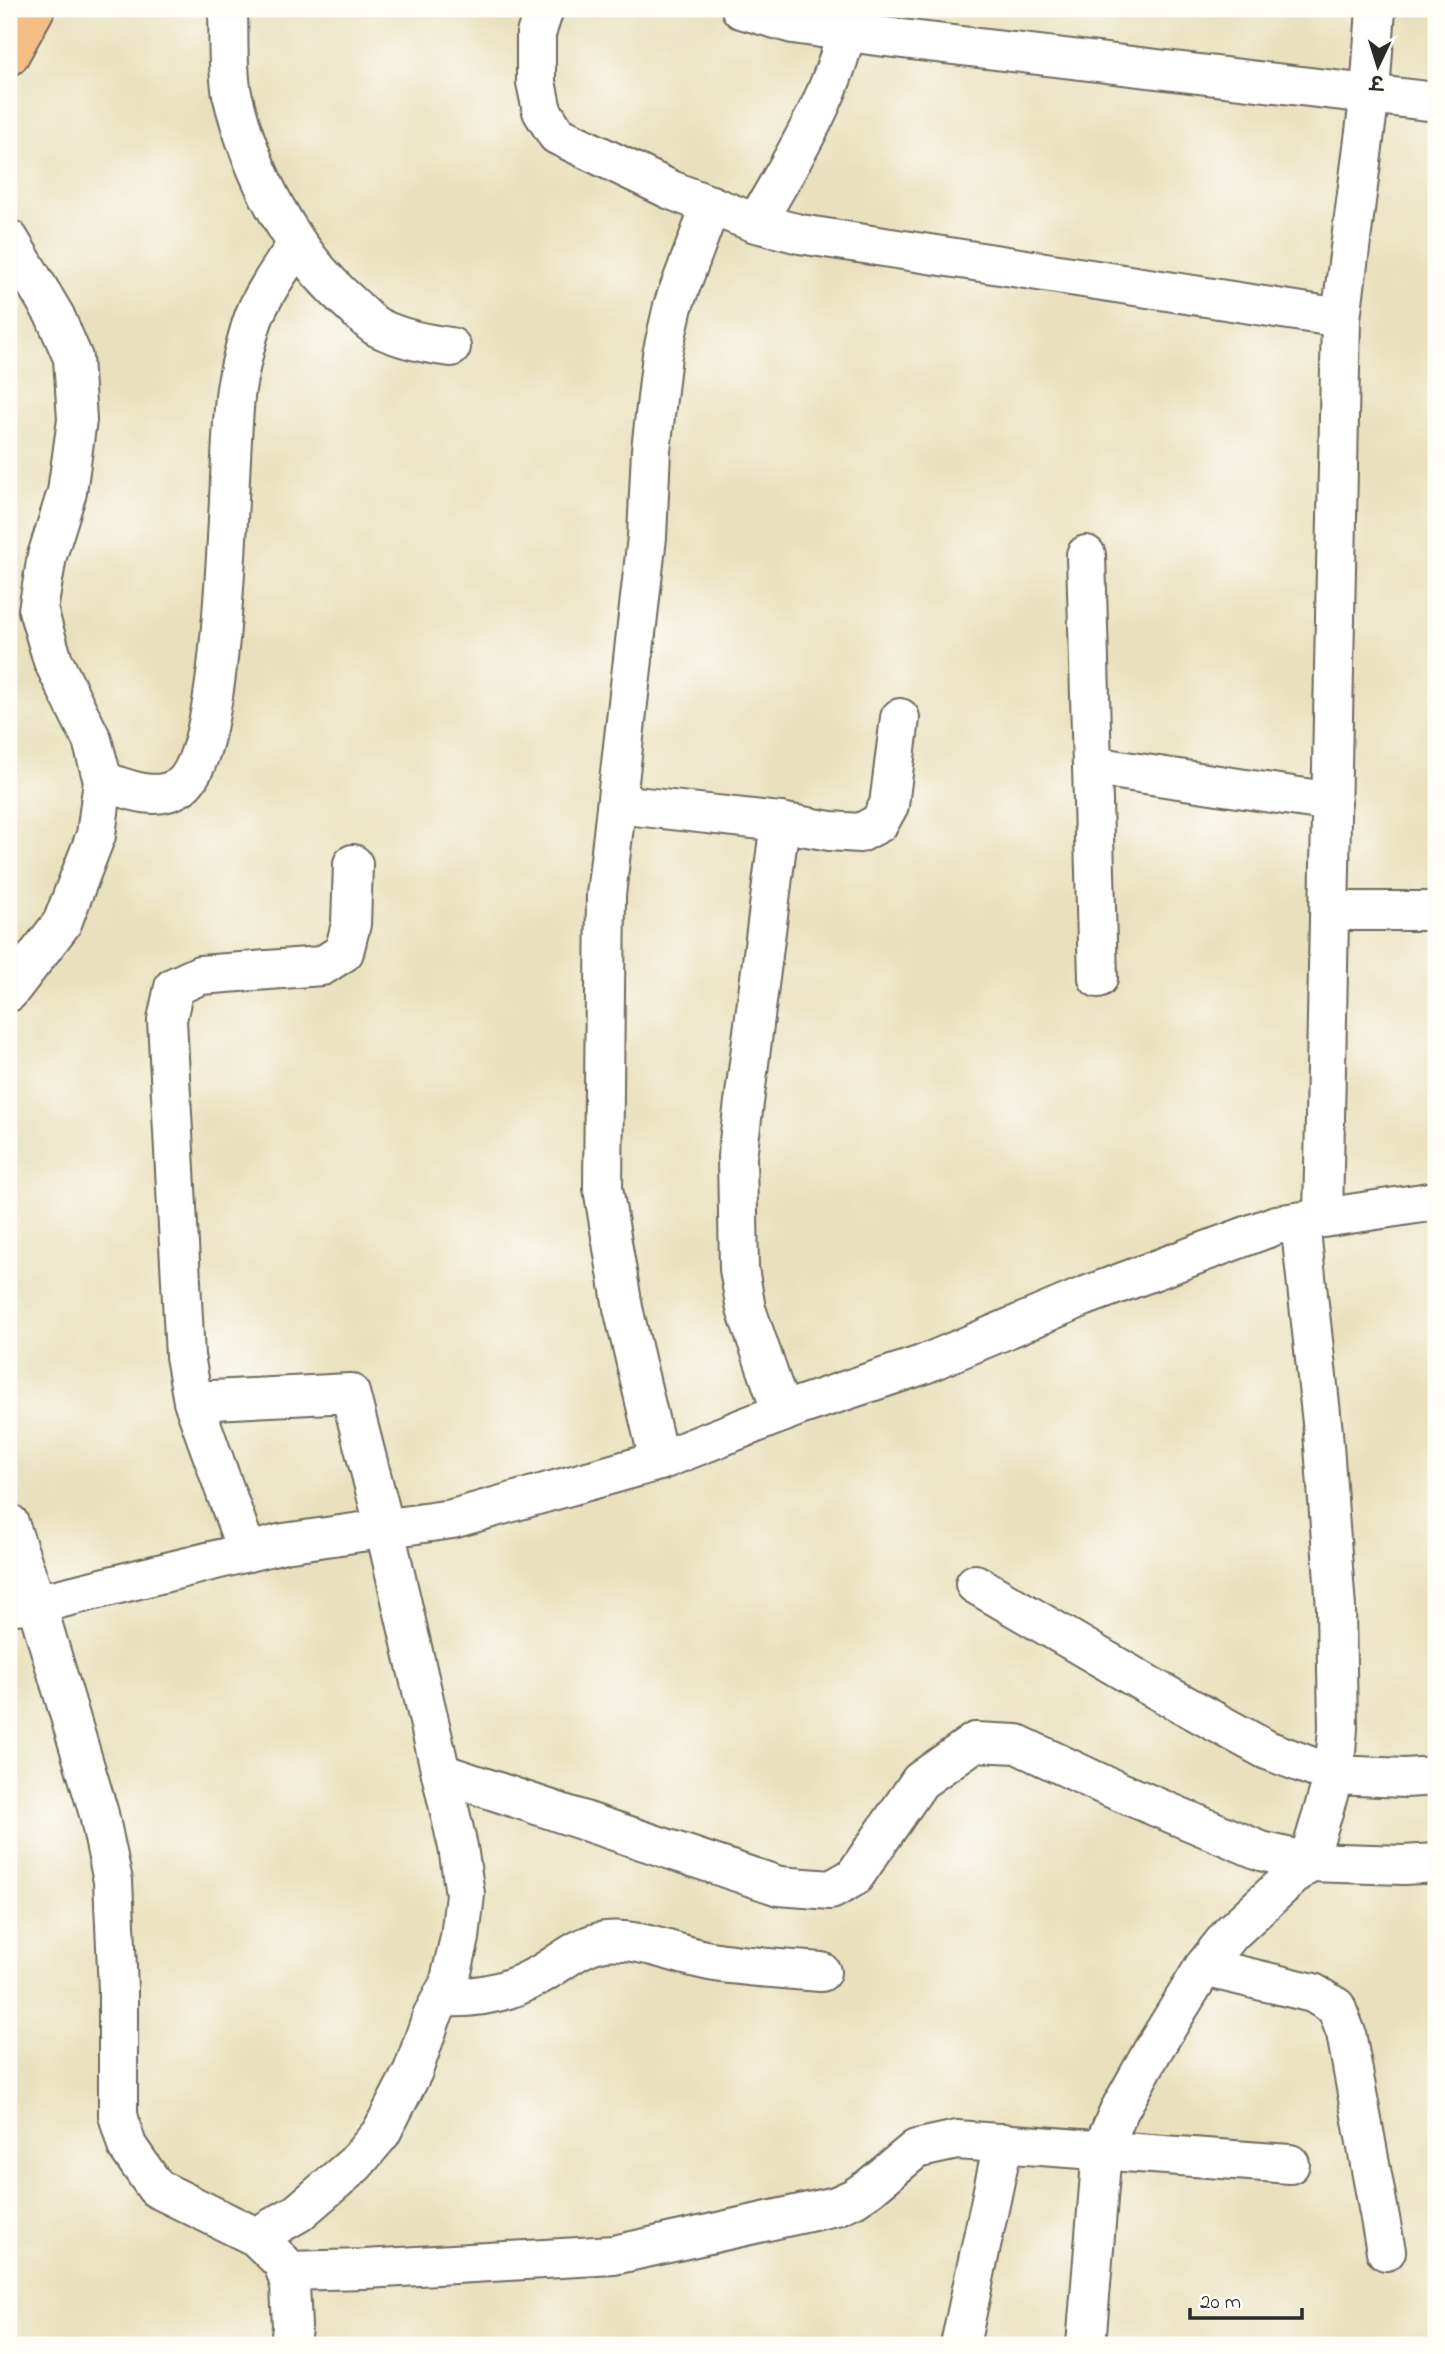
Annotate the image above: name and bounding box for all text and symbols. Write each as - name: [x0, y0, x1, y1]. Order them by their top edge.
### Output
- north arrow: [1344, 32, 1414, 102]
- text: उ: [1367, 66, 1386, 95]
- scale bar: [1190, 2277, 1302, 2321]
- text: 20 m: [1200, 2288, 1241, 2318]

